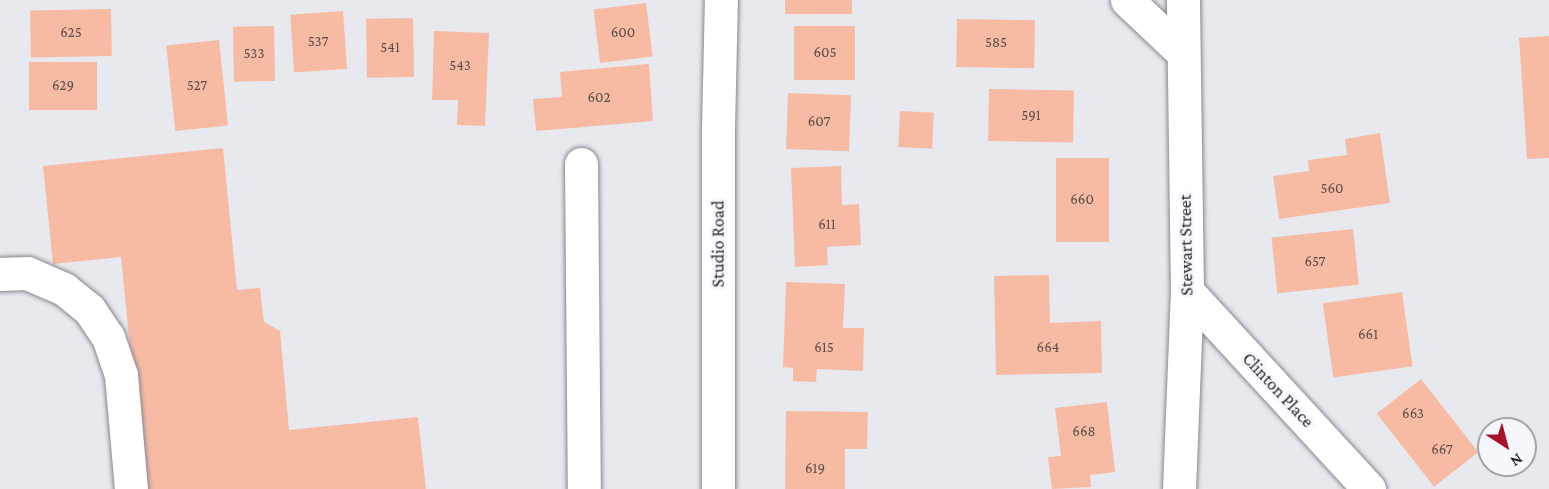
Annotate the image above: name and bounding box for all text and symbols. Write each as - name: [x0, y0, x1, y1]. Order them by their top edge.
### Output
- house number: 625: [60, 24, 82, 42]
- house number: 600: [611, 24, 635, 42]
- house number: 537: [308, 33, 328, 51]
- house number: 585: [985, 34, 1007, 52]
- house number: 541: [380, 39, 400, 57]
- house number: 605: [813, 44, 837, 62]
- house number: 533: [243, 45, 265, 63]
- house number: 543: [449, 57, 471, 75]
- house number: 629: [52, 77, 74, 95]
- house number: 527: [187, 77, 207, 95]
- house number: 602: [587, 89, 611, 107]
- house number: 591: [1021, 107, 1041, 125]
- house number: 607: [808, 113, 830, 131]
- house number: 560: [1320, 180, 1344, 198]
- house number: 660: [1070, 191, 1094, 209]
- street label: Stewart Street: [1174, 194, 1198, 296]
- street label: Studio Road: [707, 201, 729, 287]
- house number: 611: [818, 216, 836, 234]
- house number: 657: [1305, 253, 1325, 271]
- house number: 661: [1358, 326, 1378, 344]
- house number: 615: [814, 339, 834, 357]
- house number: 664: [1037, 339, 1059, 357]
- street label: Clinton Place: [1238, 348, 1318, 432]
- house number: 663: [1402, 405, 1424, 423]
- north arrow: [1477, 417, 1537, 477]
- house number: 668: [1072, 423, 1096, 441]
- house number: 667: [1431, 441, 1453, 459]
- text: N: [1507, 450, 1526, 470]
- house number: 619: [805, 460, 825, 478]

